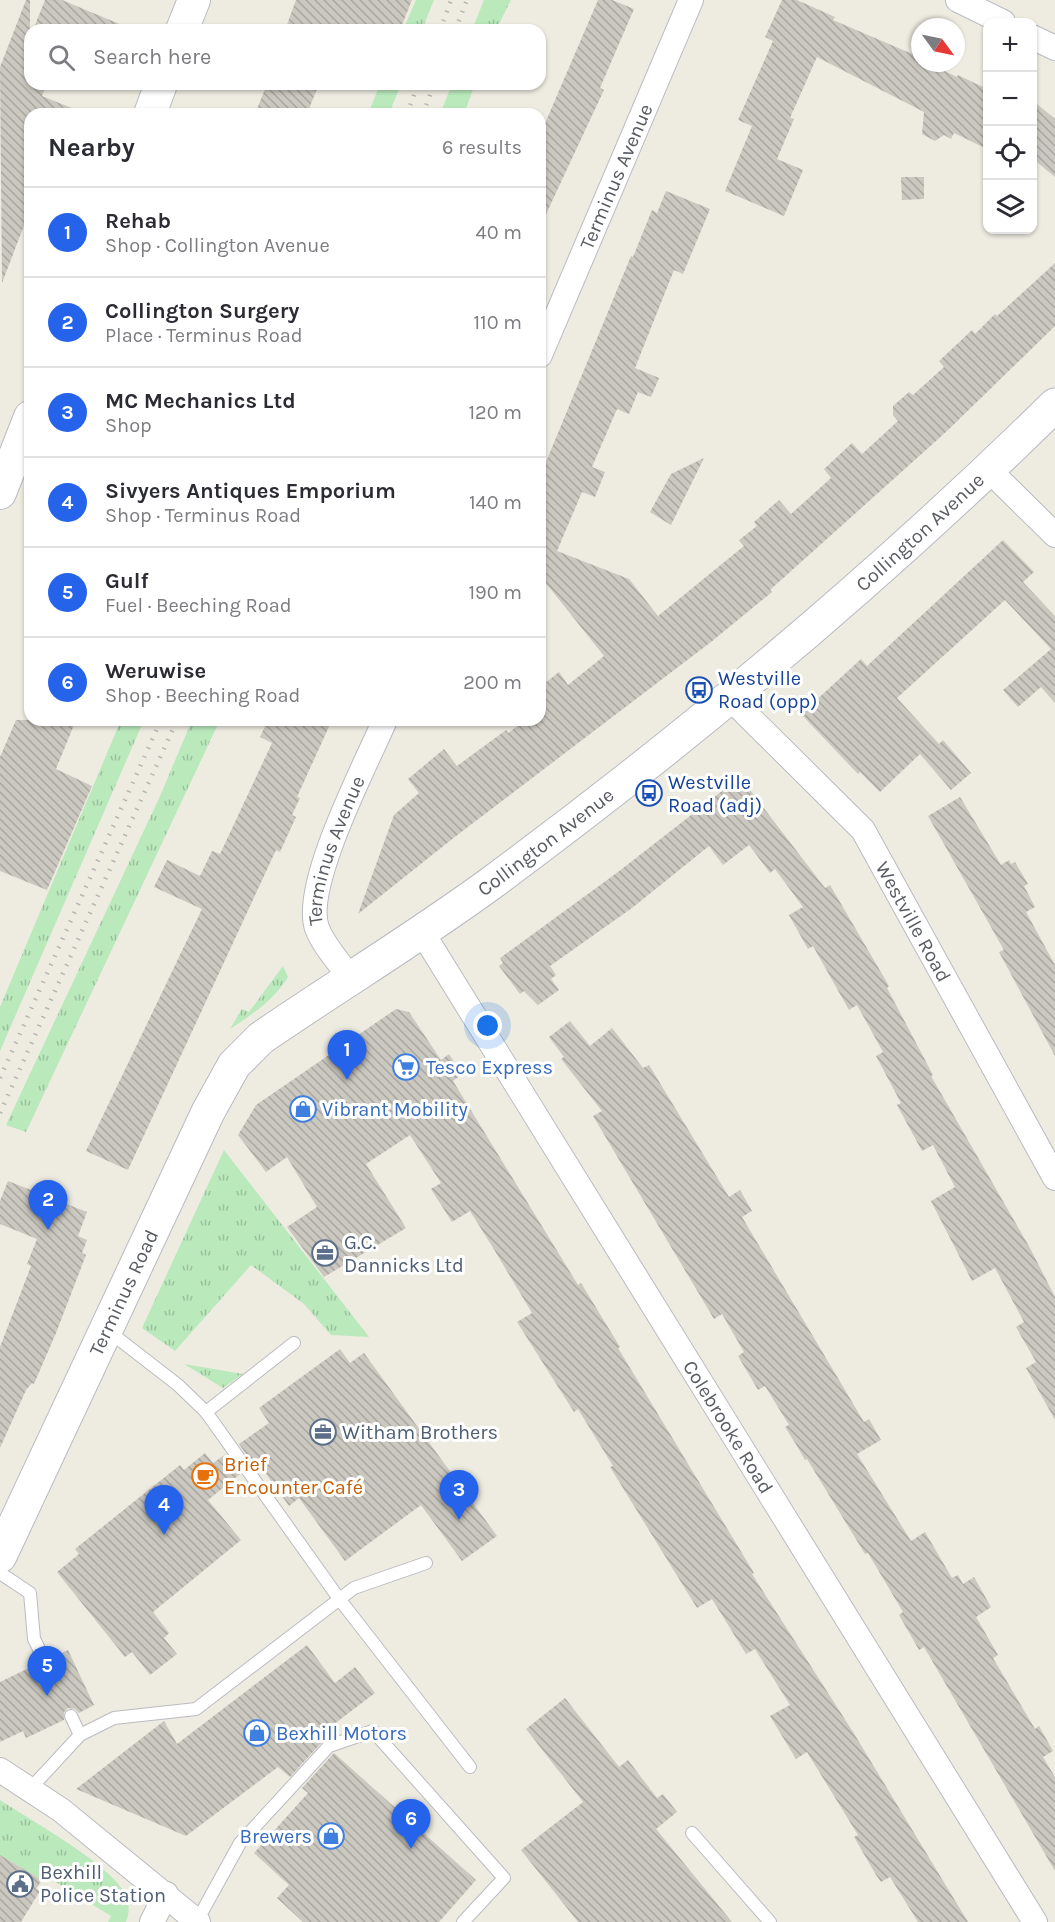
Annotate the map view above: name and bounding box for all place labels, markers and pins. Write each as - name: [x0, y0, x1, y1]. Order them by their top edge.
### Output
- place label: Westville Road (opp): [718, 667, 817, 713]
- bus stop icon: Westville Road (opp): [684, 675, 714, 705]
- place label: Westville Road (adj): [668, 771, 762, 817]
- bus stop icon: Westville Road (adj): [634, 778, 664, 808]
- pin: 1: [328, 1030, 366, 1080]
- supermarket icon: Tesco Express: [391, 1052, 421, 1082]
- place label: Tesco Express: [426, 1056, 553, 1079]
- shop icon: Vibrant Mobility: [288, 1094, 318, 1124]
- place label: Vibrant Mobility: [322, 1098, 468, 1121]
- pin: 2: [28, 1180, 68, 1230]
- place label: G.C. Dannicks Ltd: [344, 1231, 464, 1277]
- office icon: G.C. Dannicks Ltd: [310, 1238, 340, 1268]
- office icon: Witham Brothers: [308, 1417, 338, 1447]
- place label: Witham Brothers: [342, 1421, 498, 1444]
- place label: Brief Encounter Café: [224, 1453, 363, 1499]
- cafe icon: Brief Encounter Café: [190, 1461, 220, 1491]
- pin: 3: [440, 1470, 478, 1520]
- pin: 4: [144, 1486, 184, 1535]
- pin: 5: [28, 1646, 66, 1696]
- shop icon: Bexhill Motors: [242, 1718, 272, 1748]
- place label: Bexhill Motors: [276, 1722, 407, 1745]
- pin: 6: [392, 1800, 430, 1849]
- shop icon: Brewers: [316, 1821, 346, 1851]
- place label: Brewers: [240, 1825, 312, 1848]
- place label: Bexhill Police Station: [40, 1861, 166, 1907]
- public building icon: Bexhill Police Station: [5, 1869, 35, 1899]

